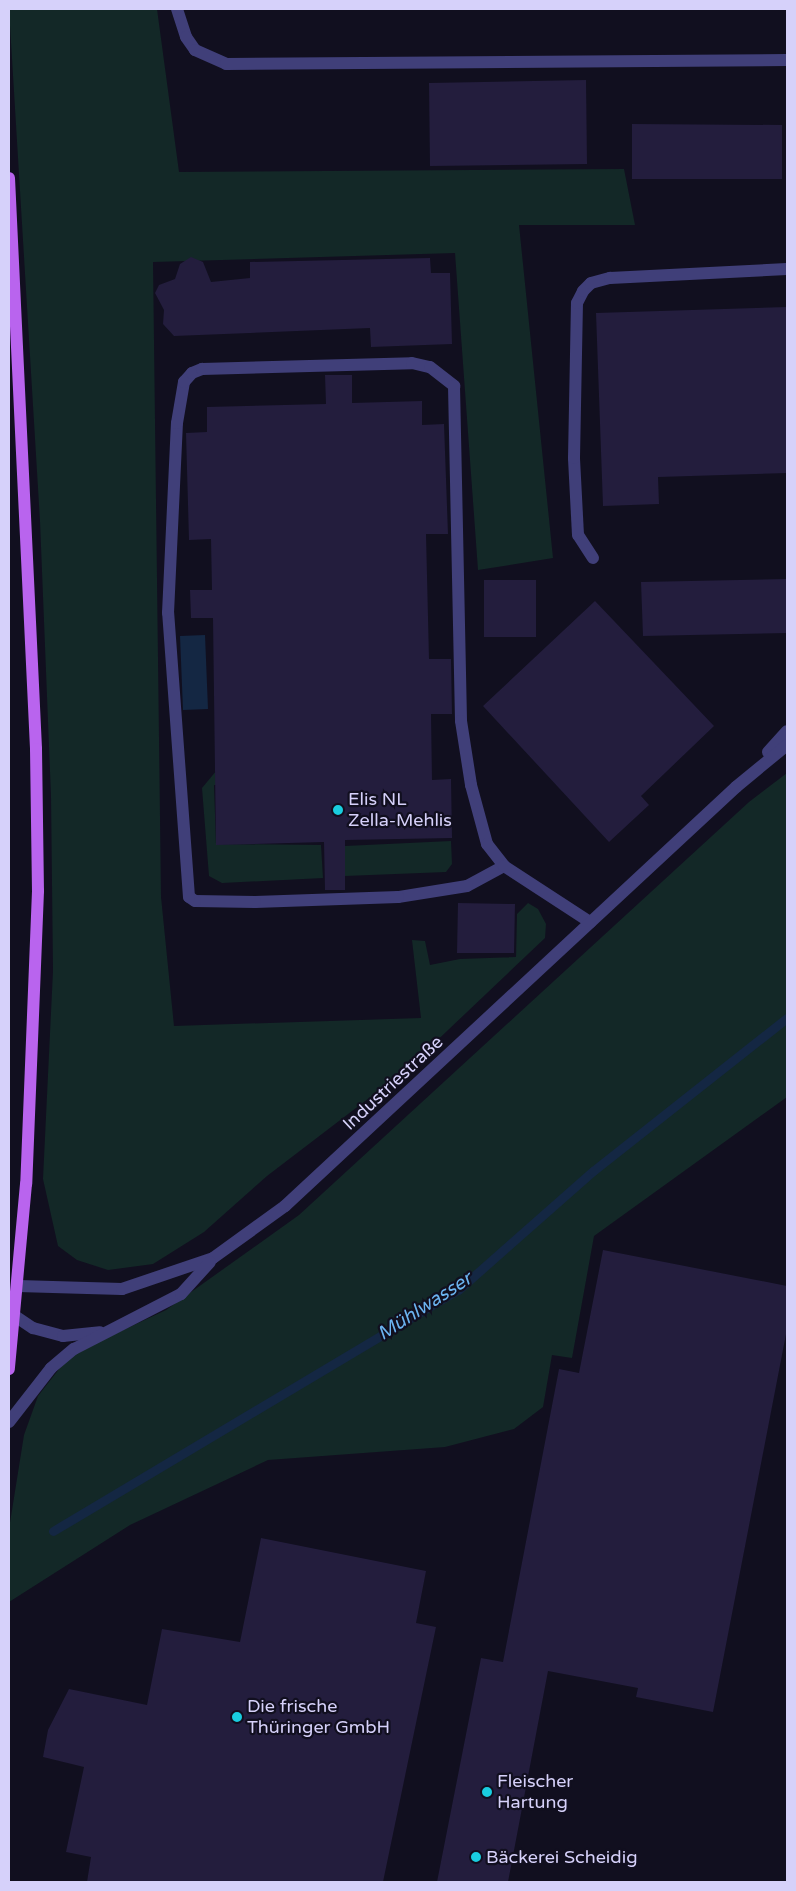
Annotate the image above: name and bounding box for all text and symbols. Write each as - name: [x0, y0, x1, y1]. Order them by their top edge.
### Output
- place label: Elis NL Zella-Mehlis: [348, 789, 452, 832]
- marker: Elis NL Zella-Mehlis: [332, 804, 344, 816]
- street label: Industriestraße: [339, 1031, 447, 1135]
- water label: Mühlwasser: [374, 1268, 476, 1346]
- place label: Die frische Thüringer GmbH: [247, 1696, 390, 1738]
- marker: Die frische Thüringer GmbH: [231, 1711, 243, 1723]
- place label: Fleischer Hartung: [497, 1771, 573, 1814]
- marker: Fleischer Hartung: [481, 1786, 493, 1798]
- place label: Bäckerei Scheidig: [486, 1846, 638, 1868]
- marker: Bäckerei Scheidig: [470, 1851, 482, 1863]

